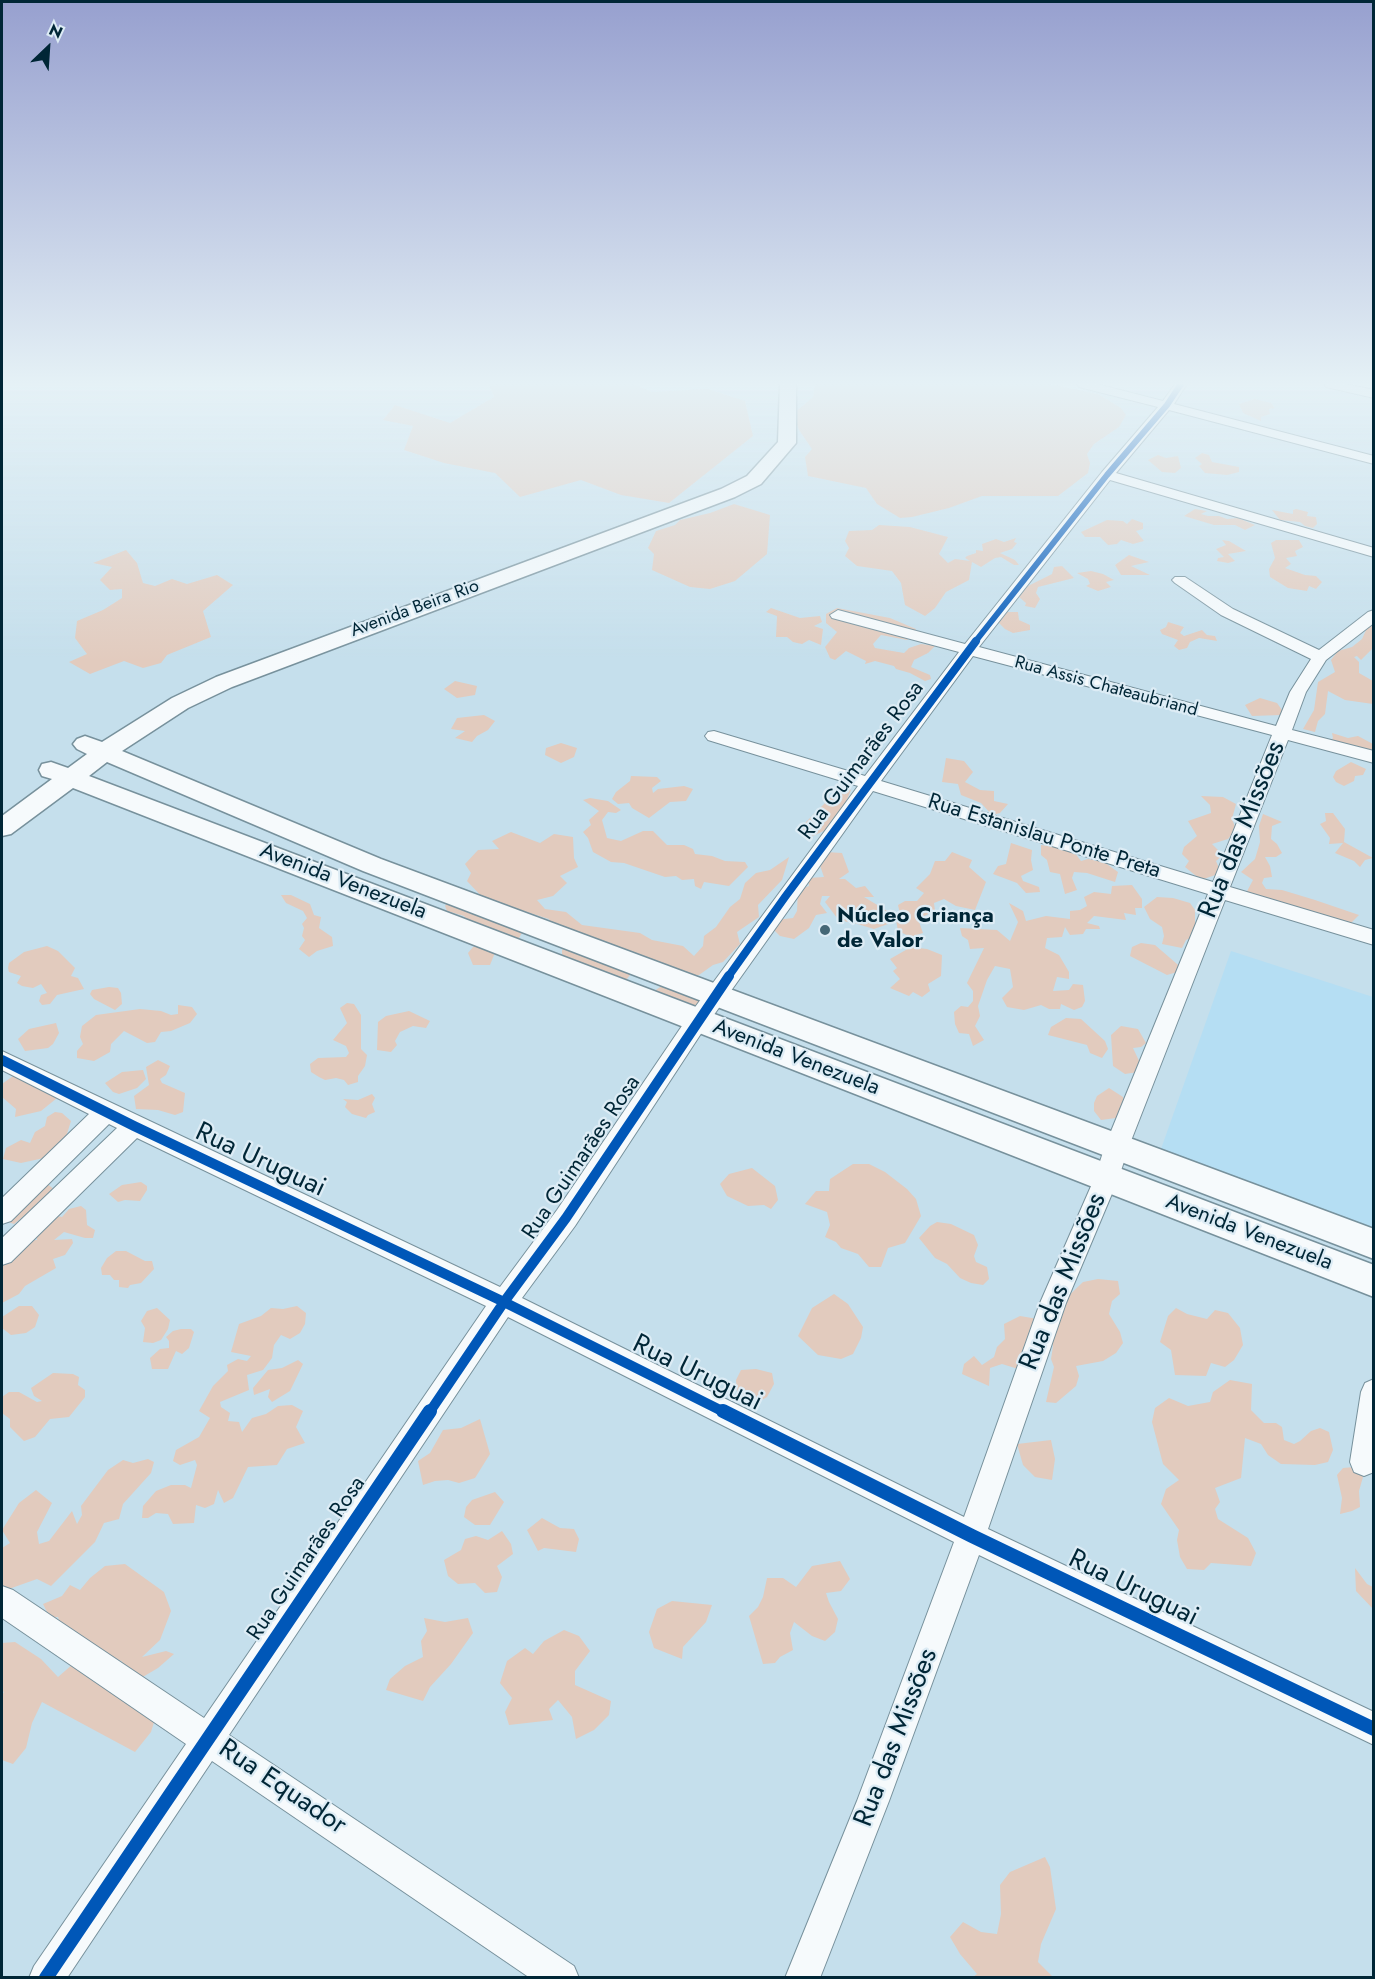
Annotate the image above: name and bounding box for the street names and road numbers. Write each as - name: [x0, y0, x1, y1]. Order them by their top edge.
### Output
- street label: Avenida Beira Rio: [348, 576, 482, 642]
- street label: Rua Assis Chateaubriand: [1012, 652, 1200, 722]
- street label: Rua Guimarães Rosa: [794, 676, 930, 846]
- street label: Rua das Missões: [1193, 737, 1293, 923]
- street label: Rua Estanislau Ponte Preta: [924, 789, 1164, 885]
- street label: Avenida Venezuela: [256, 838, 430, 926]
- street label: Avenida Venezuela: [709, 1014, 883, 1102]
- street label: Rua Guimarães Rosa: [517, 1071, 647, 1245]
- street label: Rua Uruguai: [190, 1117, 330, 1205]
- street label: Rua das Missões: [1014, 1189, 1114, 1375]
- street label: Avenida Venezuela: [1162, 1189, 1336, 1277]
- street label: Rua Uruguai: [627, 1329, 767, 1419]
- street label: Rua Guimarães Rosa: [242, 1472, 372, 1646]
- street label: Rua Uruguai: [1063, 1544, 1203, 1634]
- street label: Rua das Missões: [848, 1644, 946, 1832]
- street label: Rua Equador: [212, 1733, 352, 1843]

